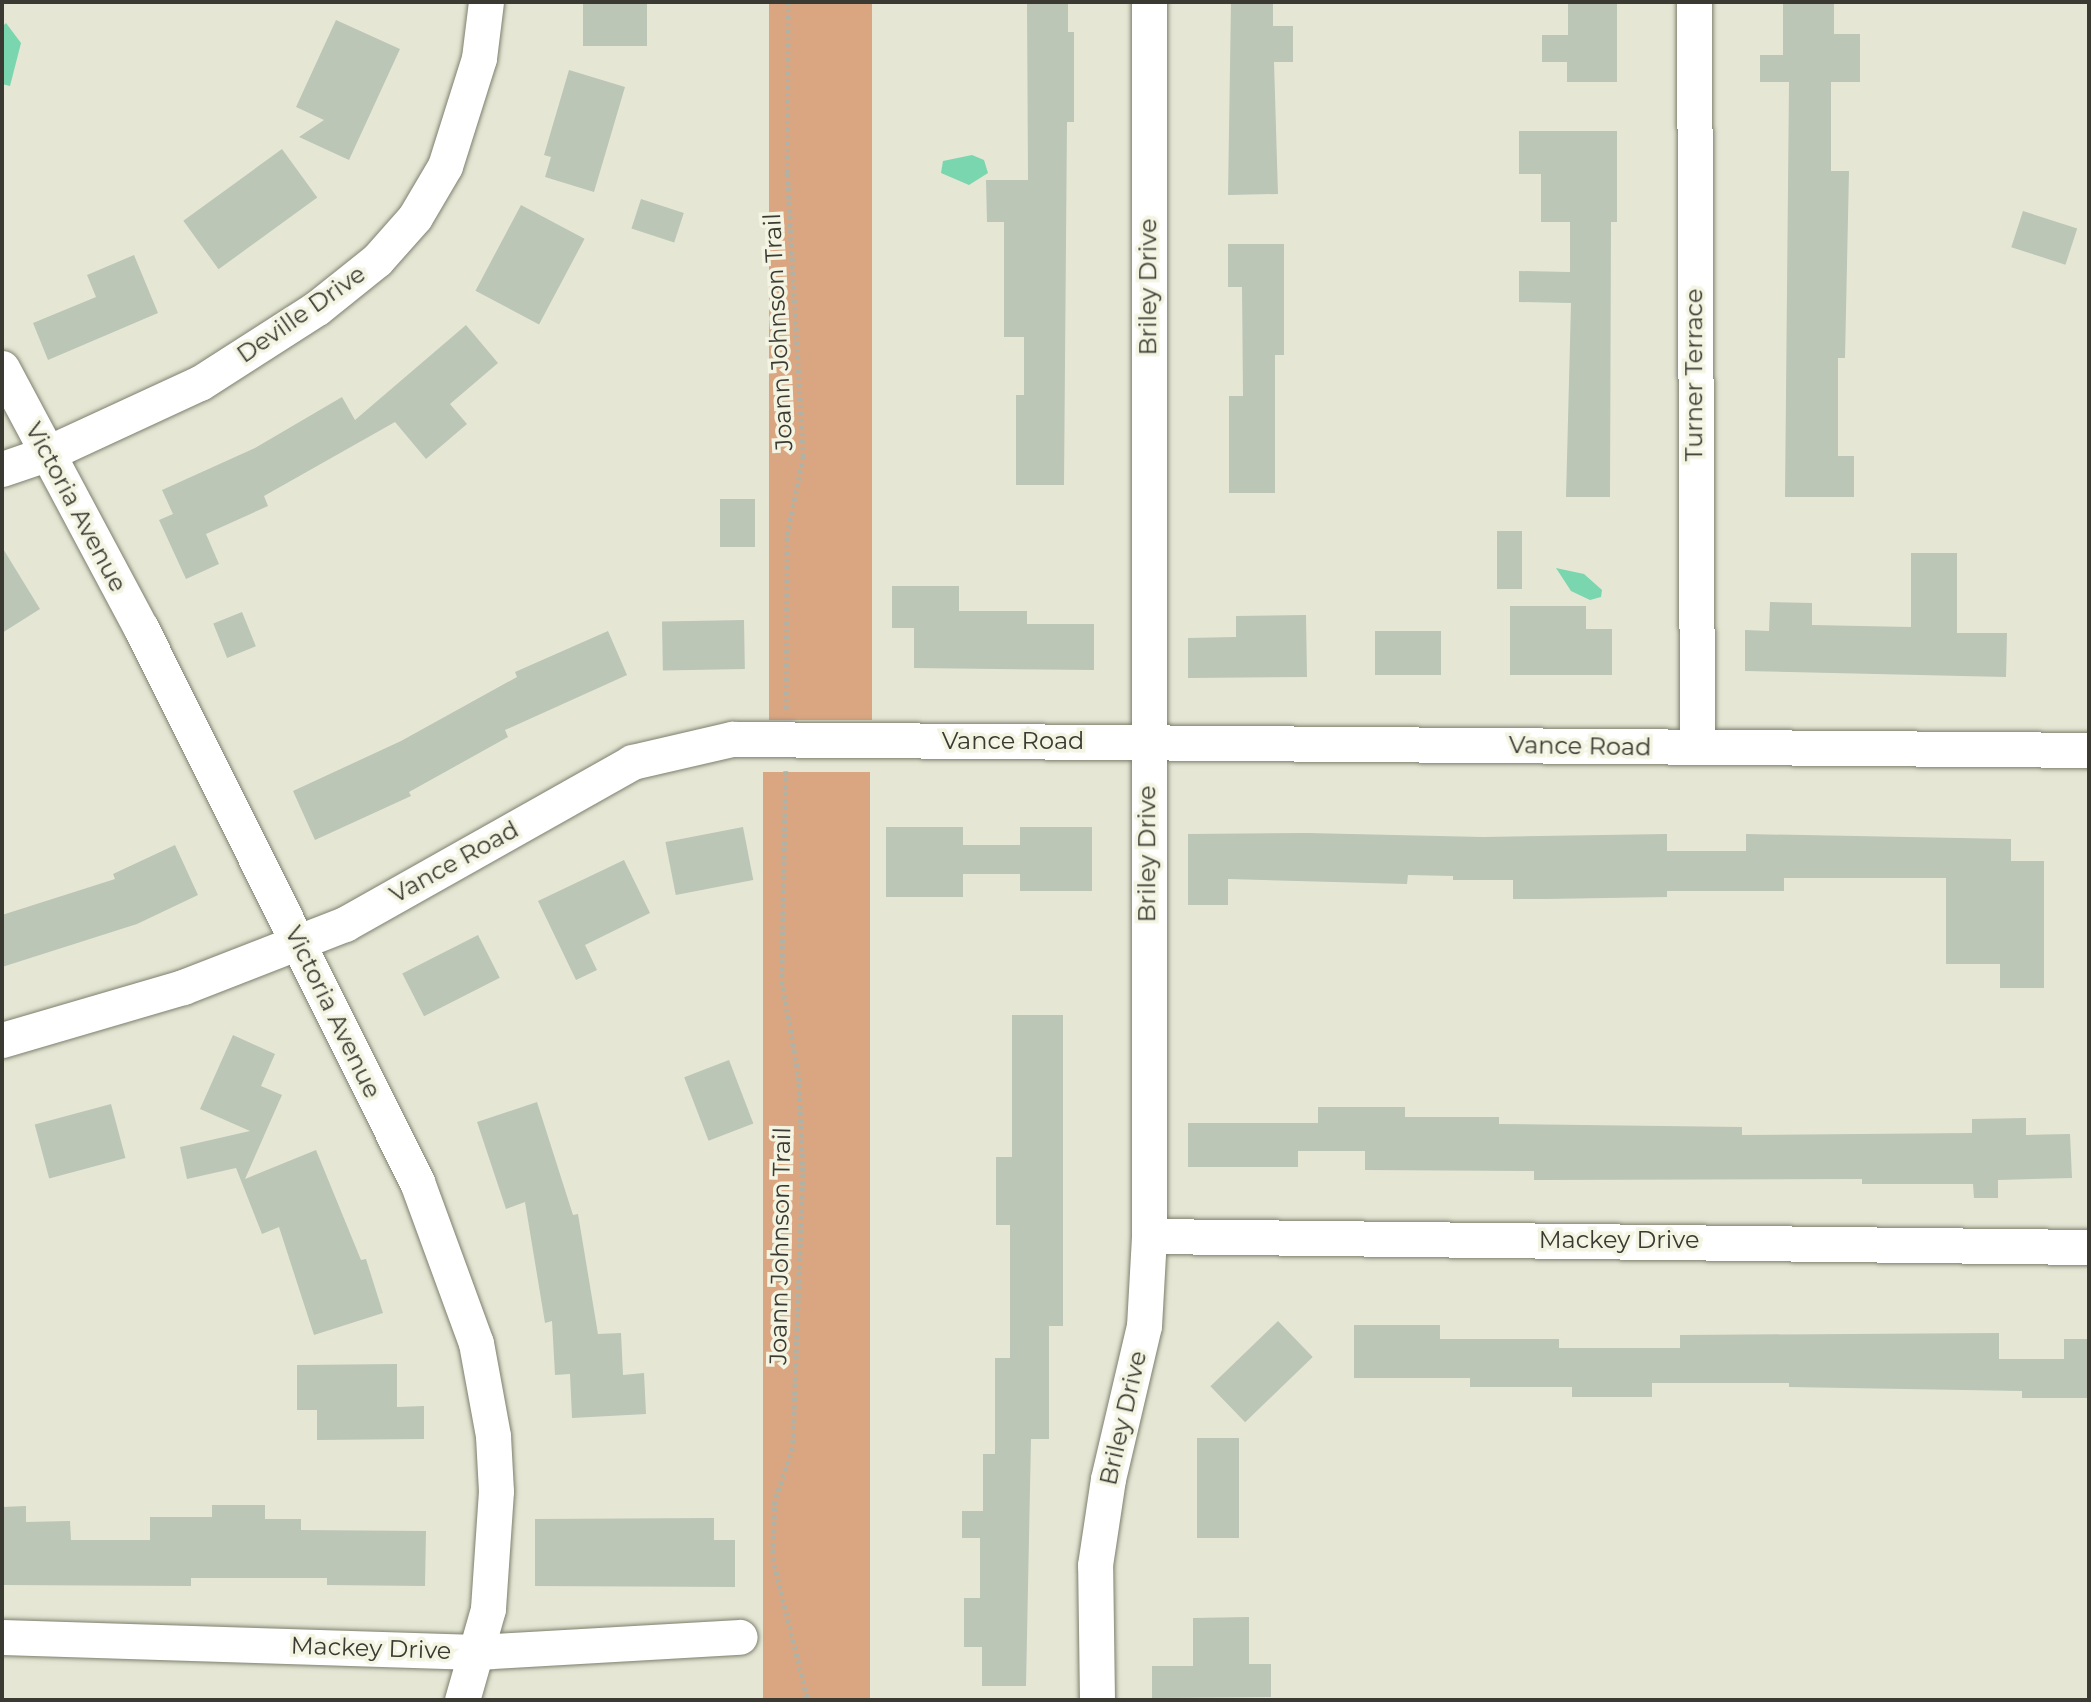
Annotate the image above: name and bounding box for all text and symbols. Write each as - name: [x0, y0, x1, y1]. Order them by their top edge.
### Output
- street label: Joann Johnson Trail: [757, 212, 799, 452]
- street label: Briley Drive: [1134, 219, 1162, 355]
- street label: Deville Drive: [231, 259, 371, 369]
- street label: Turner Terrace: [1680, 289, 1708, 461]
- street label: Victoria Avenue: [19, 417, 133, 597]
- street label: Vance Road: [942, 727, 1084, 755]
- street label: Vance Road: [1508, 730, 1652, 762]
- street label: Briley Drive: [1133, 786, 1161, 922]
- street label: Vance Road: [385, 815, 523, 909]
- street label: Victoria Avenue: [279, 921, 387, 1103]
- street label: Joann Johnson Trail: [764, 1127, 796, 1365]
- street label: Mackey Drive: [1539, 1226, 1699, 1254]
- street label: Briley Drive: [1094, 1348, 1152, 1488]
- street label: Mackey Drive: [290, 1631, 452, 1665]

